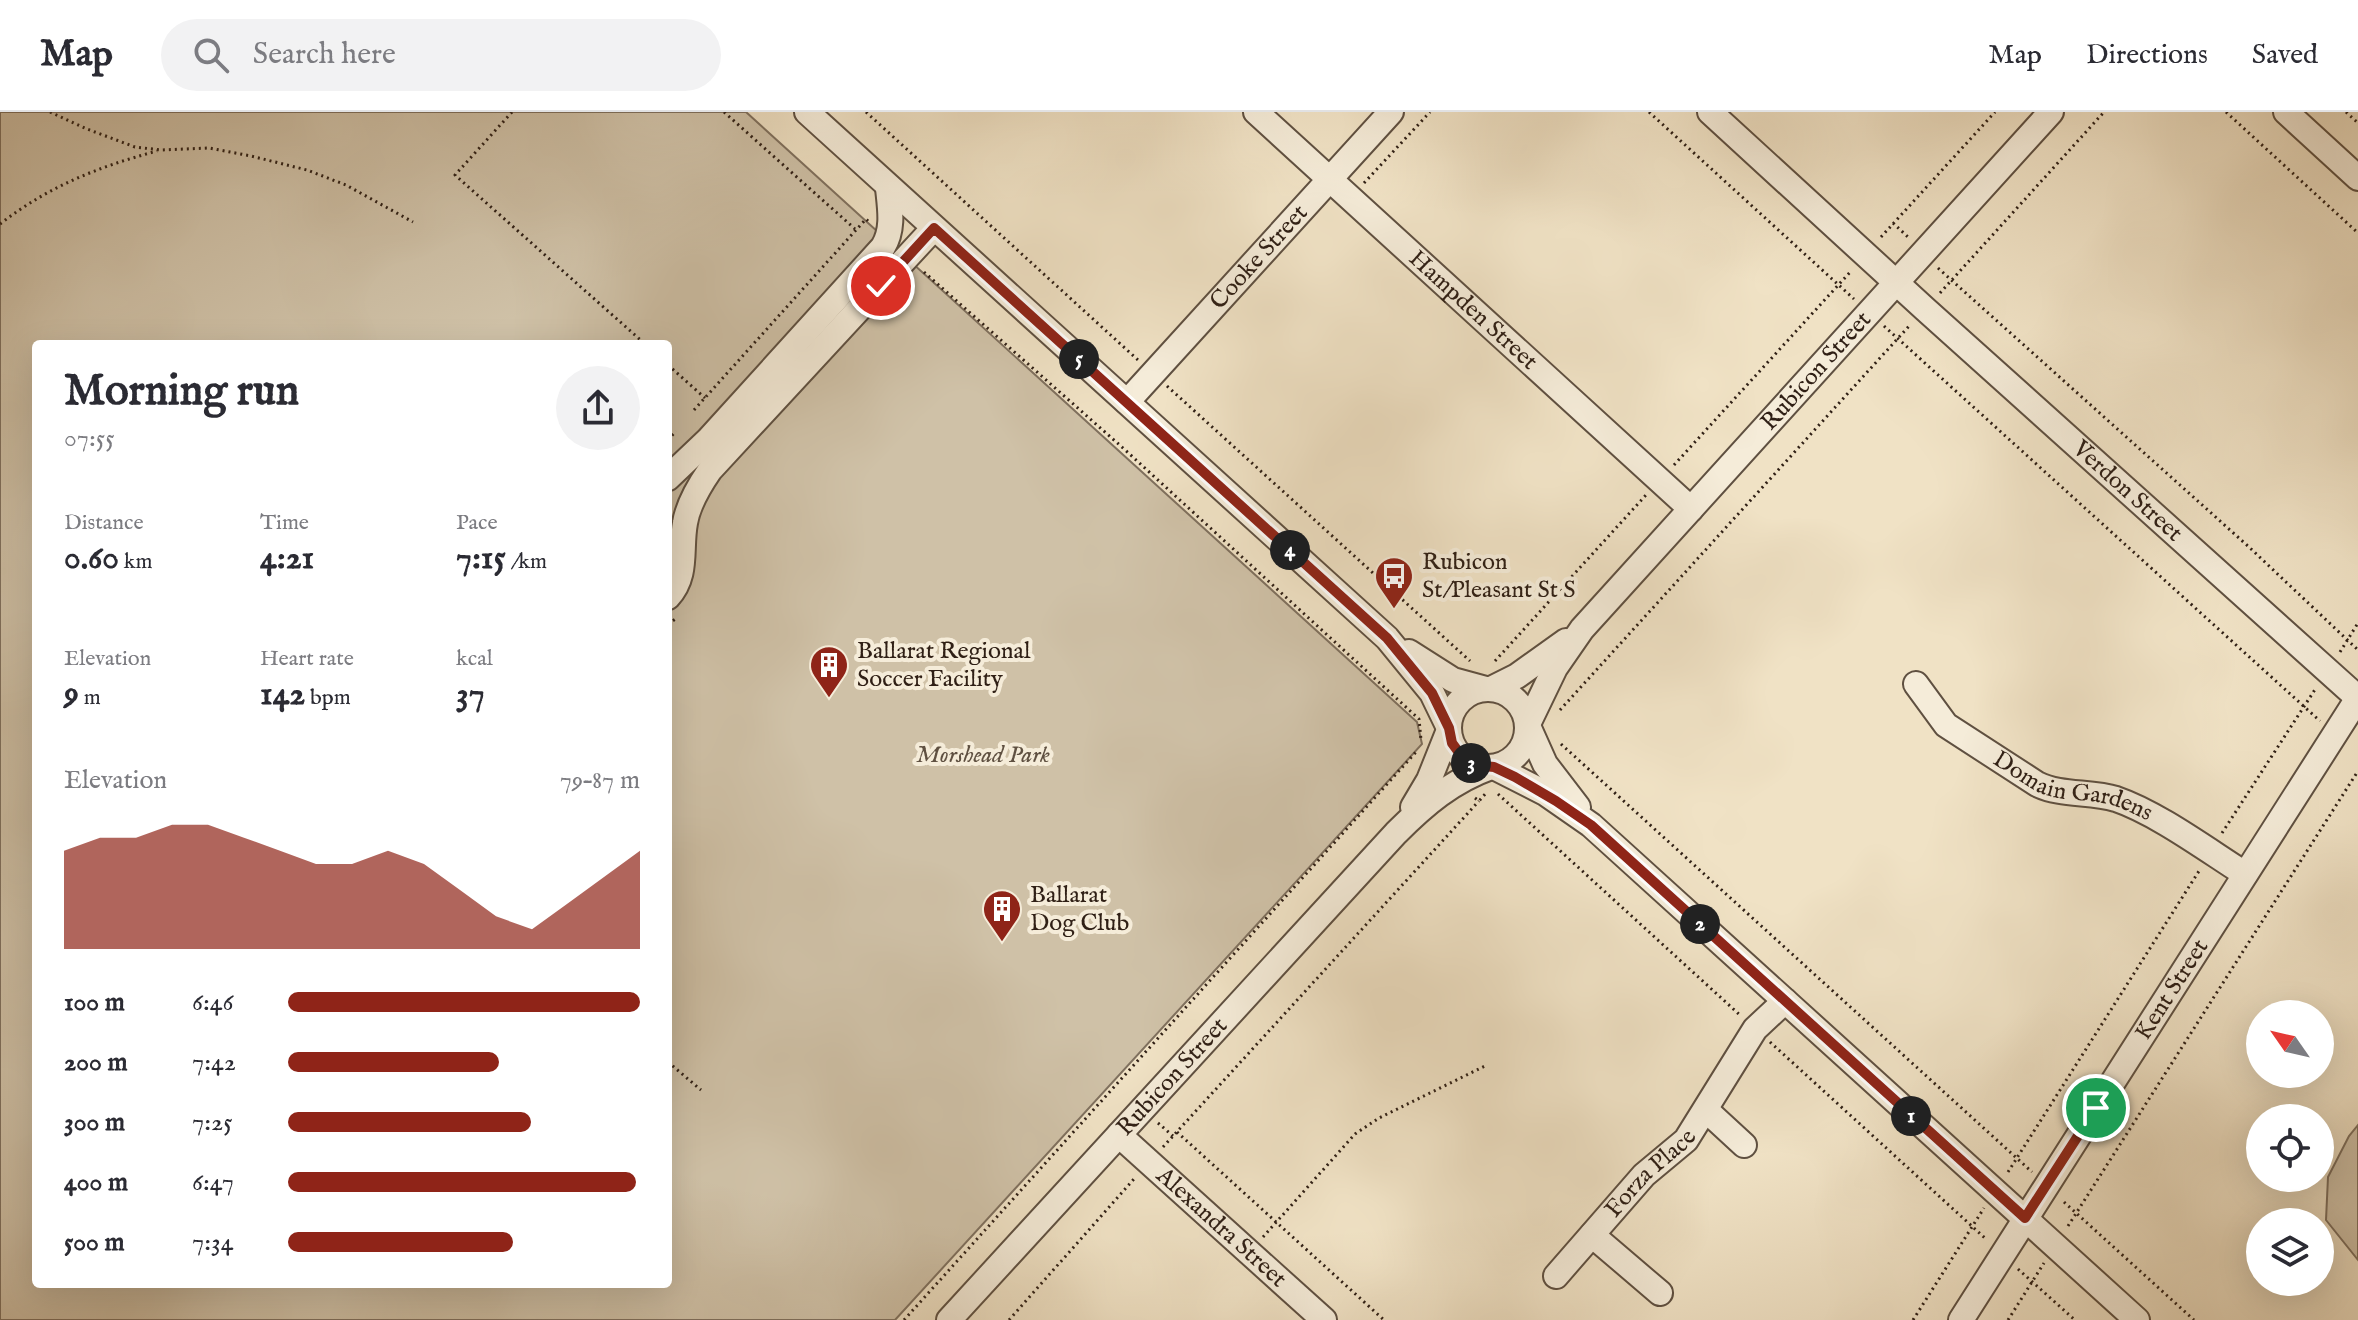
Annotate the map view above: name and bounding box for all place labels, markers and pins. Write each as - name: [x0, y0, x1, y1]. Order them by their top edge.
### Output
- pin: [847, 252, 915, 320]
- pin: 5: [1059, 339, 1099, 379]
- pin: 4: [1270, 530, 1310, 570]
- place label: Rubicon St/Pleasant St S: [1422, 547, 1576, 606]
- bus stop icon: Rubicon St/Pleasant St S: [1373, 555, 1415, 610]
- place label: Ballarat Regional Soccer Facility: [857, 636, 1031, 695]
- building icon: Ballarat Regional Soccer Facility: [808, 644, 850, 699]
- pin: 3: [1451, 743, 1491, 783]
- place label: Ballarat Dog Club: [1030, 880, 1130, 939]
- building icon: Ballarat Dog Club: [981, 888, 1023, 943]
- pin: 2: [1680, 904, 1720, 944]
- pin: [2062, 1074, 2130, 1142]
- pin: 1: [1891, 1096, 1931, 1136]

